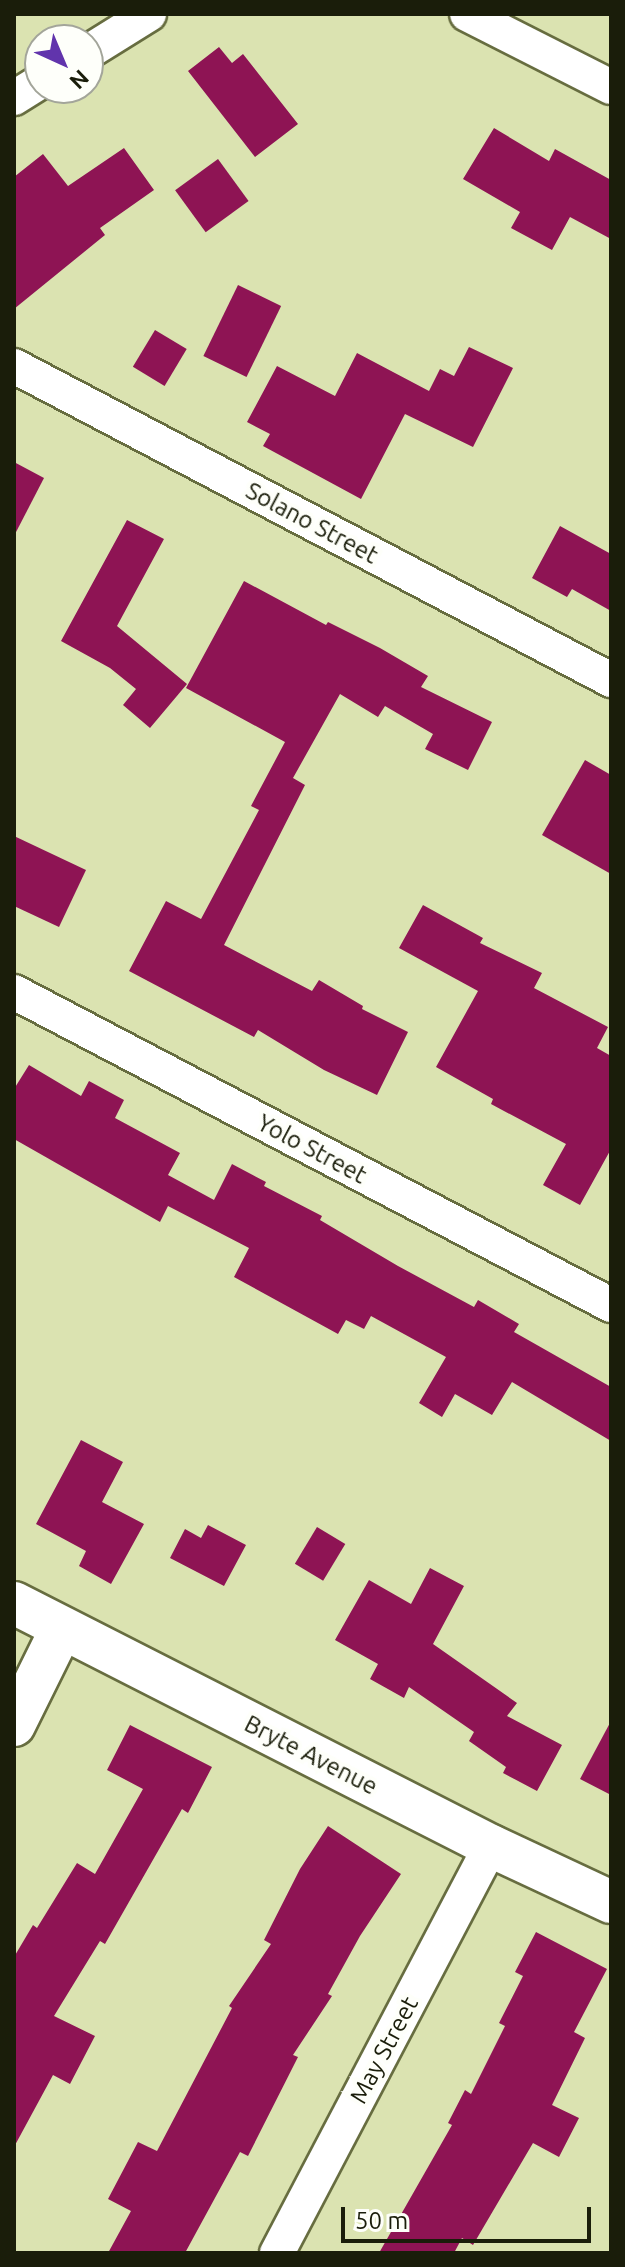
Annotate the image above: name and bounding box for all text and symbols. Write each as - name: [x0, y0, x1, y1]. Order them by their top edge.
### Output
- north arrow: [24, 24, 104, 104]
- text: N: [65, 65, 94, 95]
- street label: Solano Street: [241, 476, 383, 570]
- street label: Yolo Street: [252, 1108, 372, 1190]
- street label: Bryte Avenue: [240, 1709, 382, 1801]
- street label: May Street: [344, 1991, 424, 2109]
- scale bar: [345, 2191, 595, 2241]
- text: 50 m: [355, 2207, 408, 2234]

